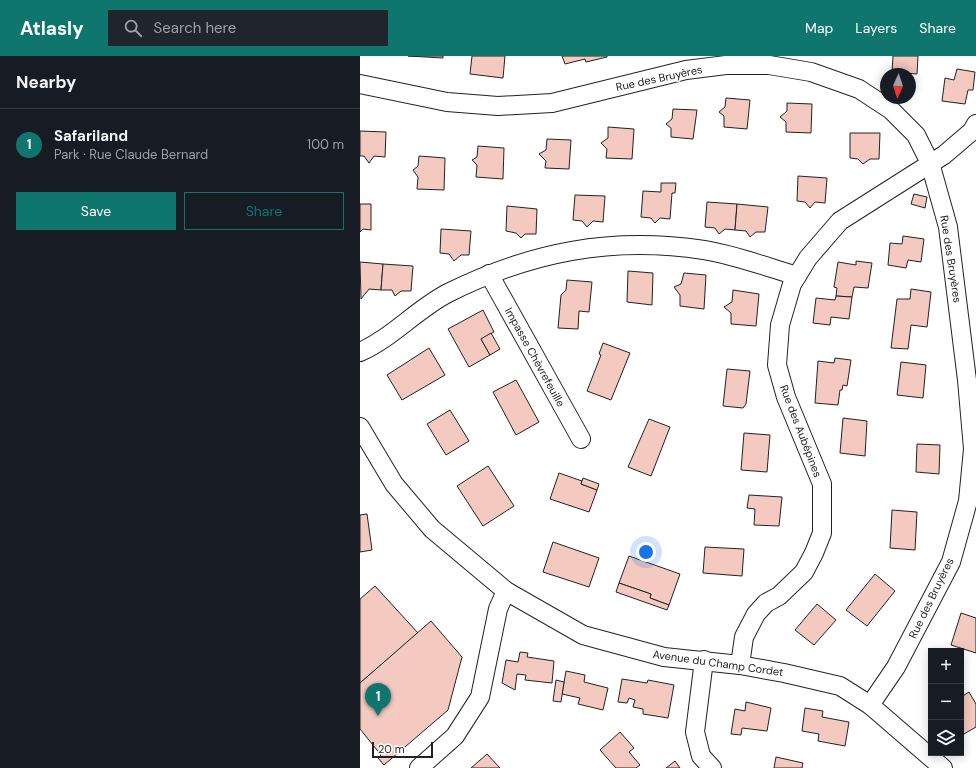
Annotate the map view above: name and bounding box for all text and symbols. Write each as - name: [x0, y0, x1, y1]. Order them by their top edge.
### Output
- search box: [108, 10, 388, 46]
- text: Atlasly: [20, 16, 84, 41]
- icon: search: [122, 17, 144, 39]
- text: Search here: [154, 18, 236, 38]
- text: Map: [805, 19, 833, 37]
- text: Layers: [855, 19, 897, 37]
- text: Share: [919, 19, 956, 37]
- street label: Rue des Bruyères: [614, 62, 704, 94]
- north arrow: [880, 68, 916, 104]
- text: Nearby: [16, 71, 76, 93]
- text: Safariland: [54, 126, 128, 146]
- text: 1: [27, 136, 31, 153]
- text: 100 m: [307, 136, 344, 153]
- text: Park · Rue Claude Bernard: [54, 146, 208, 163]
- button: Save: [16, 192, 176, 230]
- button: Share: [184, 192, 344, 230]
- street label: Rue des Bruyères: [937, 214, 965, 304]
- street label: Impasse Chèvrefeuille: [502, 305, 568, 409]
- street label: Rue des Aubépines: [777, 383, 825, 479]
- your location: [636, 542, 656, 562]
- street label: Rue des Bruyères: [905, 555, 957, 641]
- street label: Avenue du Champ Cordet: [652, 647, 784, 679]
- map controls: [928, 648, 964, 756]
- button: +: [928, 648, 964, 684]
- pin: 1: [365, 683, 391, 716]
- button: −: [928, 684, 964, 720]
- button: layers: [928, 720, 964, 756]
- scale bar: [372, 740, 433, 759]
- text: 20 m: [378, 742, 404, 756]

